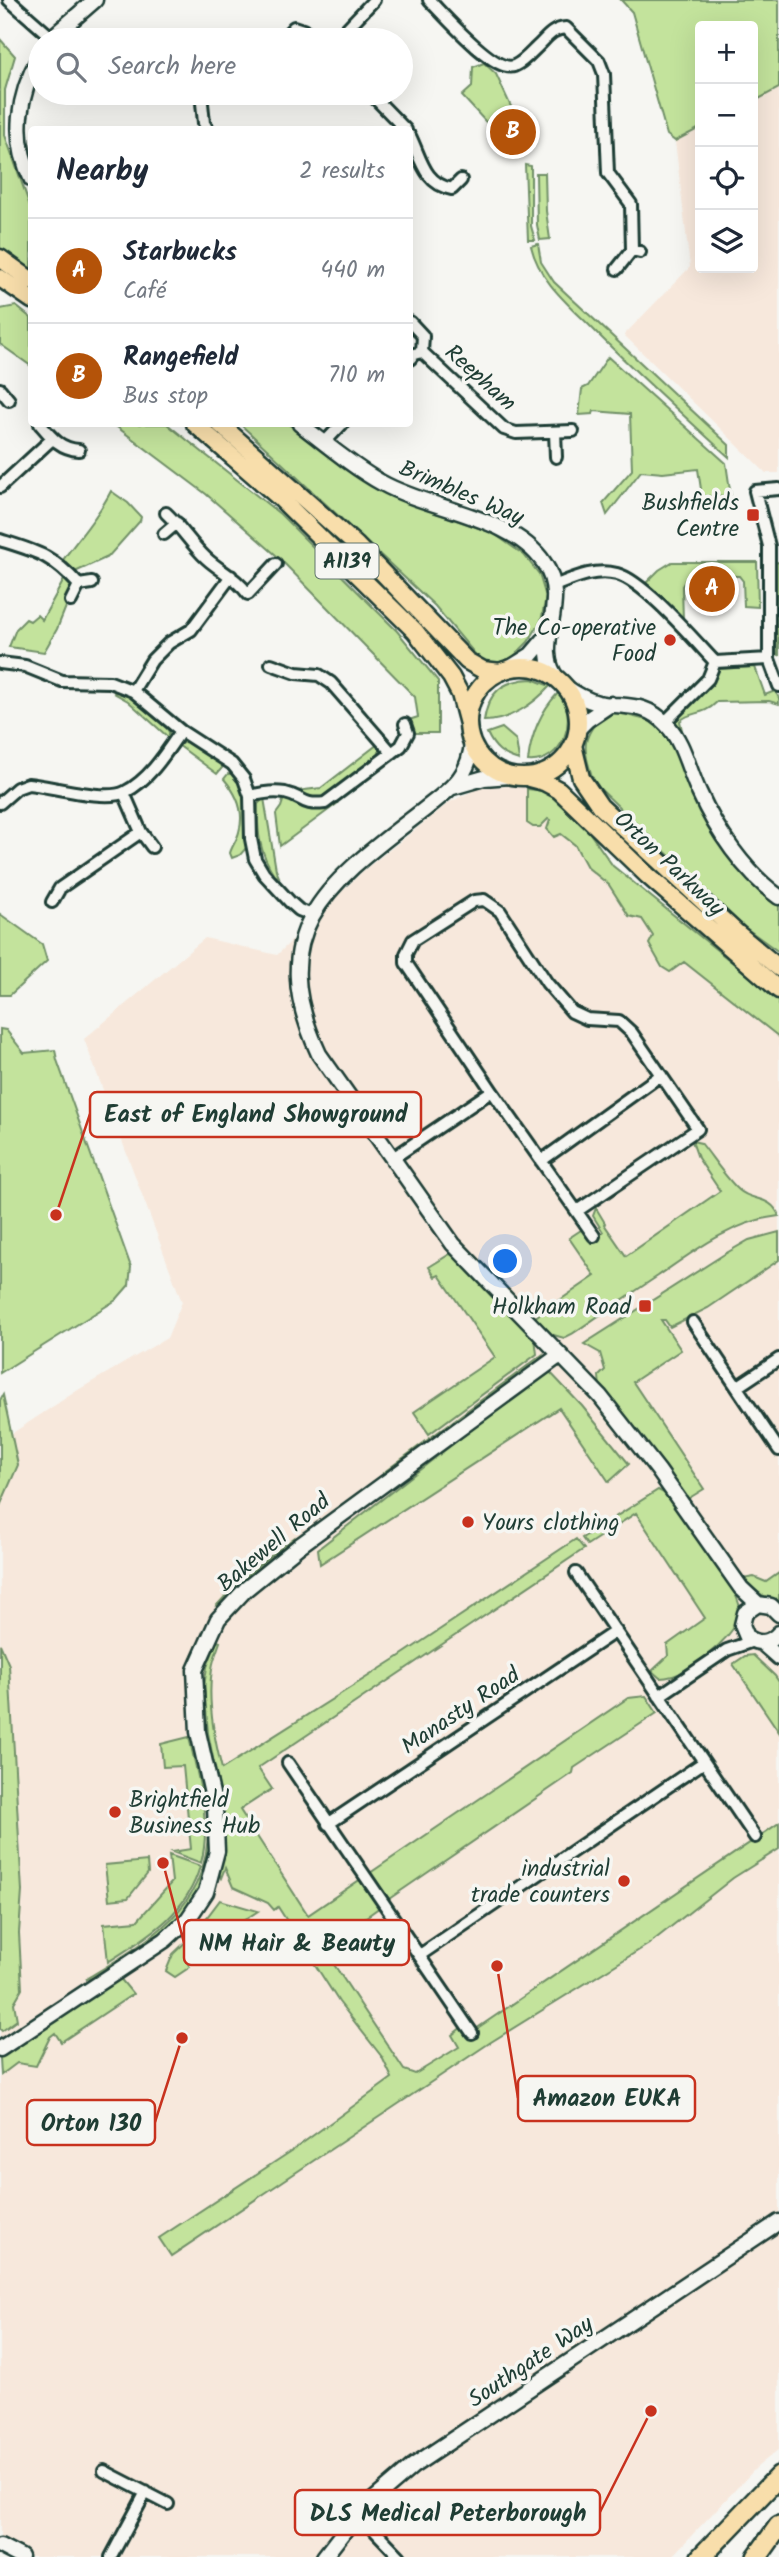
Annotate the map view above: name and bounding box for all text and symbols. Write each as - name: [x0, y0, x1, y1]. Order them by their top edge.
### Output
- map controls: [695, 21, 758, 273]
- button: +: [695, 21, 758, 84]
- search box: [28, 28, 413, 105]
- text: Search here: [108, 46, 236, 88]
- icon: search: [52, 48, 90, 86]
- button: −: [695, 84, 758, 147]
- pin: B: [490, 106, 536, 158]
- button: locate: [695, 147, 758, 210]
- text: Nearby: [56, 148, 148, 196]
- text: 2 results: [299, 154, 385, 190]
- button: layers: [695, 210, 758, 273]
- text: Starbucks: [123, 232, 237, 274]
- text: A: [72, 253, 86, 289]
- text: 440 m: [321, 253, 385, 289]
- text: Café: [123, 274, 166, 310]
- street label: Reepham: [435, 336, 524, 421]
- text: Rangefield: [123, 337, 239, 379]
- text: B: [72, 358, 86, 394]
- text: 710 m: [328, 358, 385, 394]
- text: Bus stop: [123, 379, 208, 415]
- street label: Brimbles Way: [393, 451, 530, 536]
- place label: Bushfields Centre: [642, 486, 739, 548]
- marker: Bushfields Centre: [745, 507, 761, 523]
- road number: A1139: [316, 544, 378, 578]
- pin: A: [689, 563, 735, 615]
- place label: The Co-operative Food: [492, 611, 657, 673]
- marker: The Co-operative Food: [662, 632, 678, 648]
- street label: Orton Parkway: [605, 803, 733, 926]
- callout: East of England Showground: [90, 1092, 421, 1137]
- text: East of England Showground: [104, 1096, 409, 1135]
- your location: [488, 1244, 522, 1278]
- place label: Holkham Road: [492, 1290, 632, 1326]
- marker: Holkham Road: [637, 1298, 653, 1314]
- street label: Bakewell Road: [209, 1485, 339, 1602]
- place label: Yours clothing: [482, 1506, 620, 1542]
- marker: Yours clothing: [460, 1514, 476, 1530]
- street label: Manasty Road: [394, 1658, 528, 1765]
- place label: Brightfield Business Hub: [129, 1783, 260, 1845]
- marker: Brightfield Business Hub: [107, 1804, 123, 1820]
- place label: industrial trade counters: [471, 1852, 610, 1914]
- marker: industrial trade counters: [616, 1873, 632, 1889]
- callout: NM Hair & Beauty: [184, 1920, 409, 1965]
- text: NM Hair & Beauty: [199, 1925, 396, 1964]
- callout: Amazon EUKA: [518, 2076, 695, 2121]
- text: Amazon EUKA: [532, 2080, 682, 2119]
- callout: Orton 130: [27, 2100, 155, 2145]
- text: Orton 130: [41, 2105, 142, 2144]
- street label: Southgate Way: [461, 2307, 601, 2418]
- callout: DLS Medical Peterborough: [295, 2490, 600, 2535]
- text: DLS Medical Peterborough: [309, 2495, 587, 2534]

